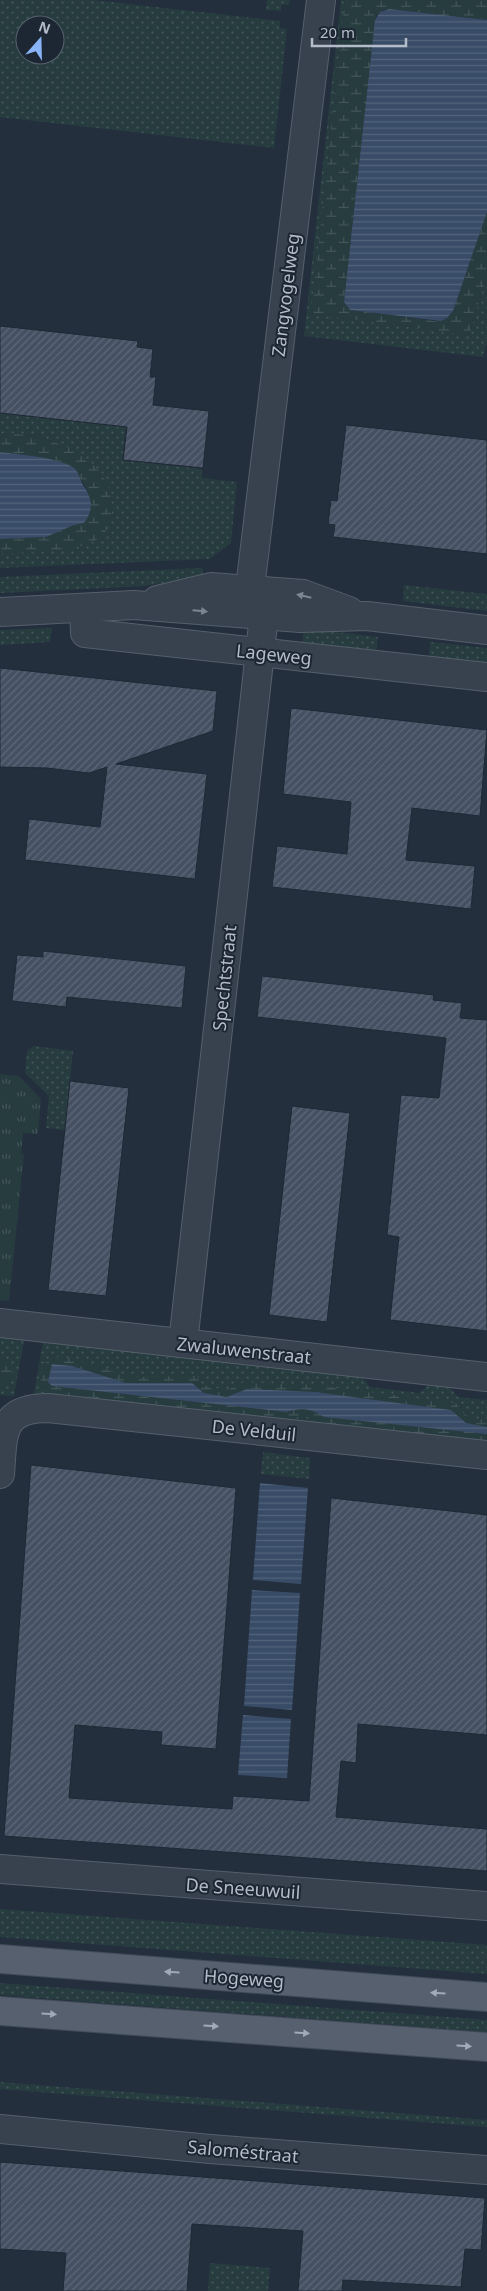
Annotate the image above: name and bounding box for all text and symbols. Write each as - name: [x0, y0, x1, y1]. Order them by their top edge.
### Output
- north arrow: [15, 15, 65, 65]
- scale bar: [312, 15, 406, 47]
- text: N: [36, 16, 53, 38]
- text: 20 m: [320, 22, 355, 42]
- street label: Zangvogelweg: [266, 232, 304, 358]
- one-way arrow: [296, 592, 311, 600]
- one-way arrow: [192, 607, 208, 615]
- street label: Lageweg: [235, 638, 313, 670]
- street label: Spechtstraat: [207, 923, 242, 1032]
- street label: Zwaluwenstraat: [176, 1331, 313, 1369]
- street label: De Velduil: [211, 1414, 297, 1446]
- street label: De Sneeuwuil: [185, 1872, 301, 1904]
- street label: Hogeweg: [203, 1963, 285, 1993]
- one-way arrow: [163, 1968, 179, 1976]
- one-way arrow: [430, 1989, 446, 1997]
- one-way arrow: [41, 2010, 57, 2018]
- one-way arrow: [203, 2022, 219, 2030]
- one-way arrow: [294, 2029, 310, 2037]
- one-way arrow: [456, 2042, 472, 2050]
- street label: Saloméstraat: [186, 2134, 300, 2168]

